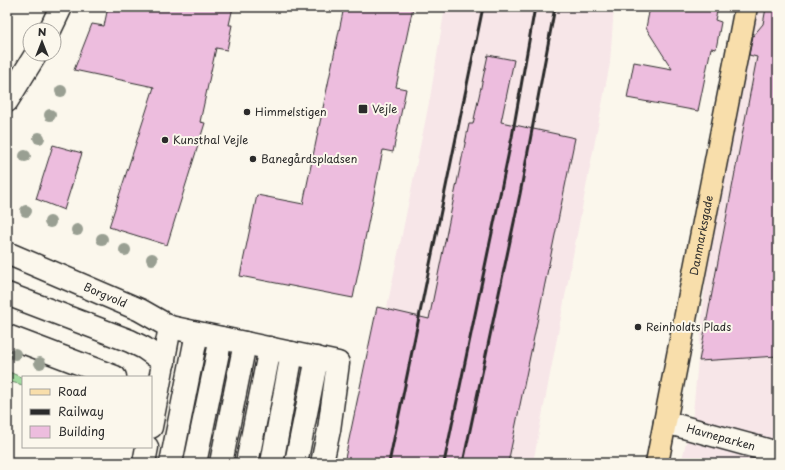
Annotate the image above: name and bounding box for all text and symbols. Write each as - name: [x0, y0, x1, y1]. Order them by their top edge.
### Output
- north arrow: [22, 22, 62, 62]
- text: N: [38, 23, 47, 40]
- place label: Vejle: [372, 100, 397, 117]
- place label: Himmelstigen: [255, 103, 327, 120]
- marker: Vejle: [357, 103, 369, 115]
- marker: Himmelstigen: [242, 107, 252, 117]
- place label: Kunsthal Vejle: [173, 131, 248, 148]
- marker: Kunsthal Vejle: [160, 135, 170, 145]
- place label: Banegårdspladsen: [261, 150, 357, 167]
- marker: Banegårdspladsen: [248, 154, 258, 164]
- street label: Danmarksgade: [685, 194, 717, 277]
- street label: Borgvold: [81, 278, 130, 312]
- place label: Reinholdts Plads: [646, 318, 731, 335]
- marker: Reinholdts Plads: [633, 322, 643, 332]
- legend: [22, 376, 152, 448]
- text: Road: [58, 382, 87, 400]
- text: Railway: [58, 402, 104, 420]
- street label: Havneparken: [685, 419, 757, 454]
- text: Building: [58, 422, 105, 440]

